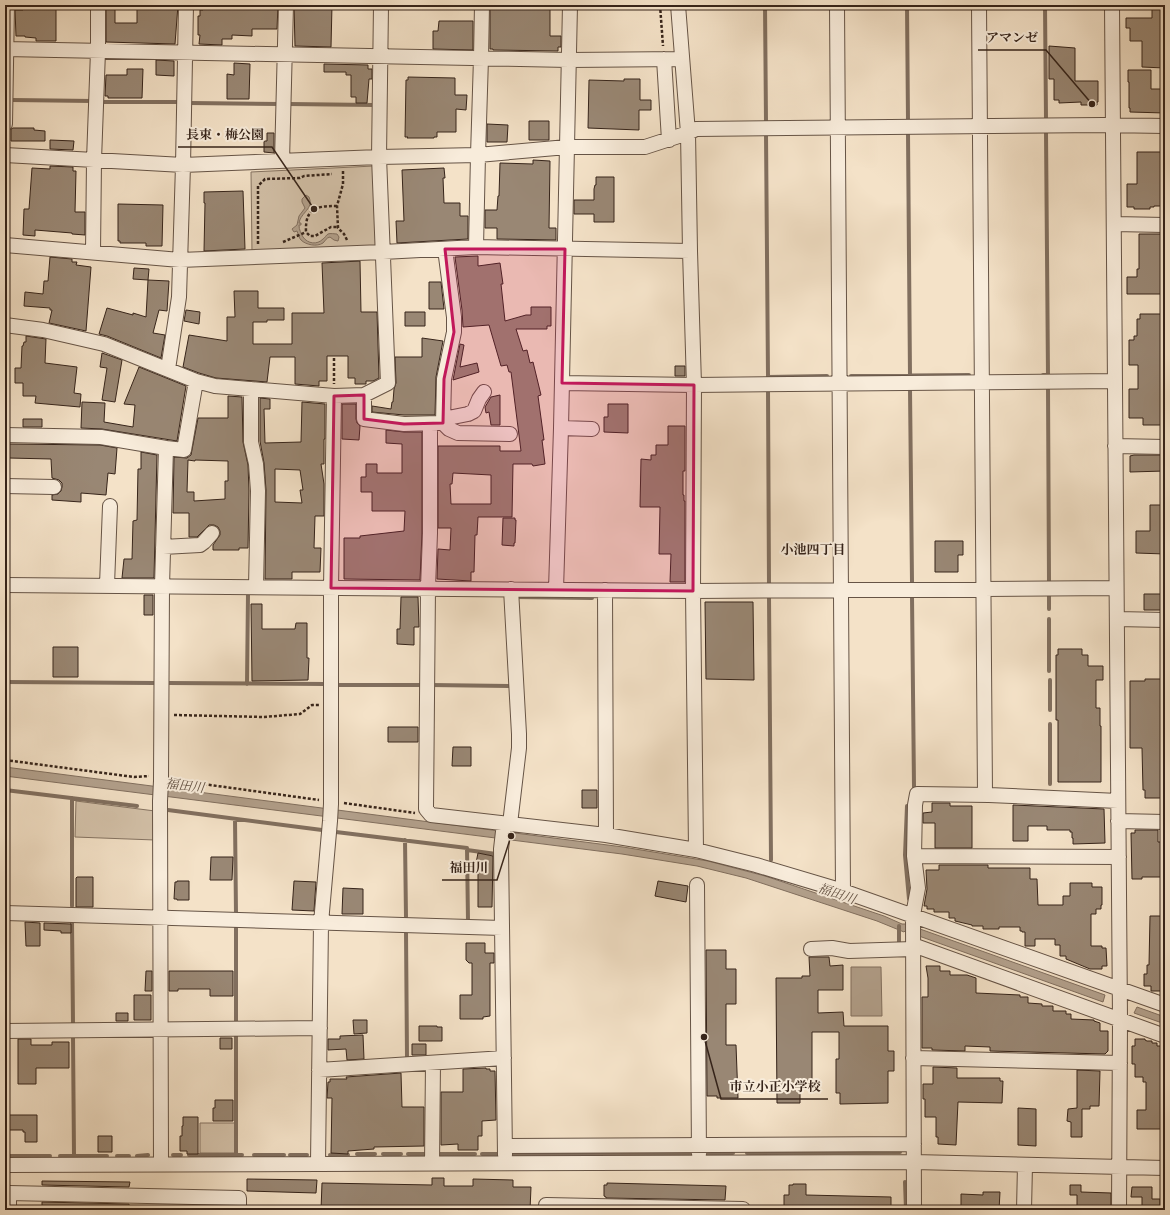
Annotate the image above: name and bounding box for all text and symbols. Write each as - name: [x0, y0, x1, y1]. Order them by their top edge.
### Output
- callout: アマンゼ: [978, 25, 1046, 50]
- text: アマンゼ: [986, 29, 1038, 46]
- callout: 長束・梅公園: [178, 122, 272, 147]
- text: 長束・梅公園: [186, 126, 264, 143]
- district label: 小池四丁目: [780, 541, 846, 558]
- water label: 福田川: [165, 775, 207, 797]
- callout: 福田川: [442, 855, 497, 880]
- text: 福田川: [449, 859, 489, 876]
- water label: 福田川: [816, 879, 860, 909]
- callout: 市立小正小学校: [721, 1074, 828, 1099]
- text: 市立小正小学校: [729, 1078, 821, 1095]

